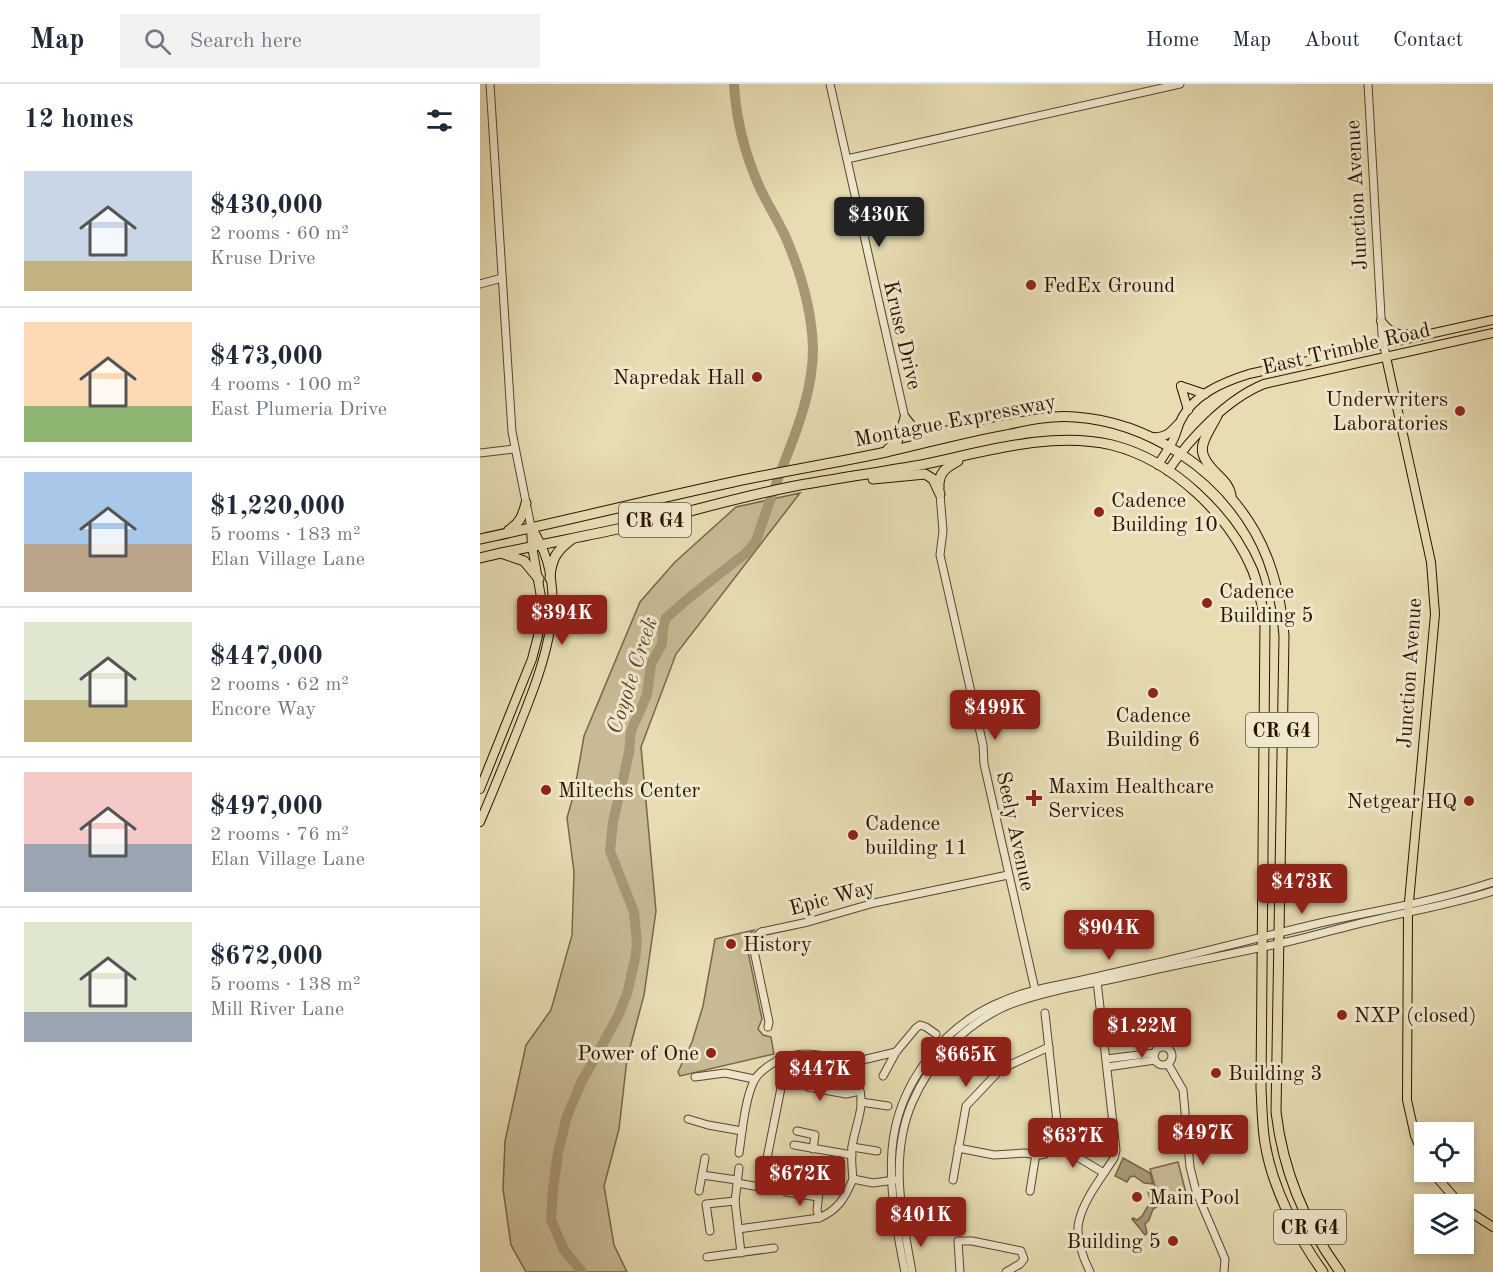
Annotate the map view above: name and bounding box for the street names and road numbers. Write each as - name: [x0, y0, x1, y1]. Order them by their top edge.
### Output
- street label: Junction Avenue: [1343, 119, 1372, 271]
- street label: Kruse Drive: [879, 279, 924, 392]
- street label: East Trimble Road: [1260, 320, 1432, 379]
- street label: Montague Expressway: [853, 392, 1058, 451]
- road number: CR G4: [619, 503, 691, 537]
- street label: Junction Avenue: [1395, 597, 1426, 749]
- road number: CR G4: [1246, 713, 1318, 747]
- street label: Seely Avenue: [992, 770, 1037, 893]
- street label: Epic Way: [787, 877, 878, 920]
- road number: CR G4: [1274, 1210, 1346, 1244]

